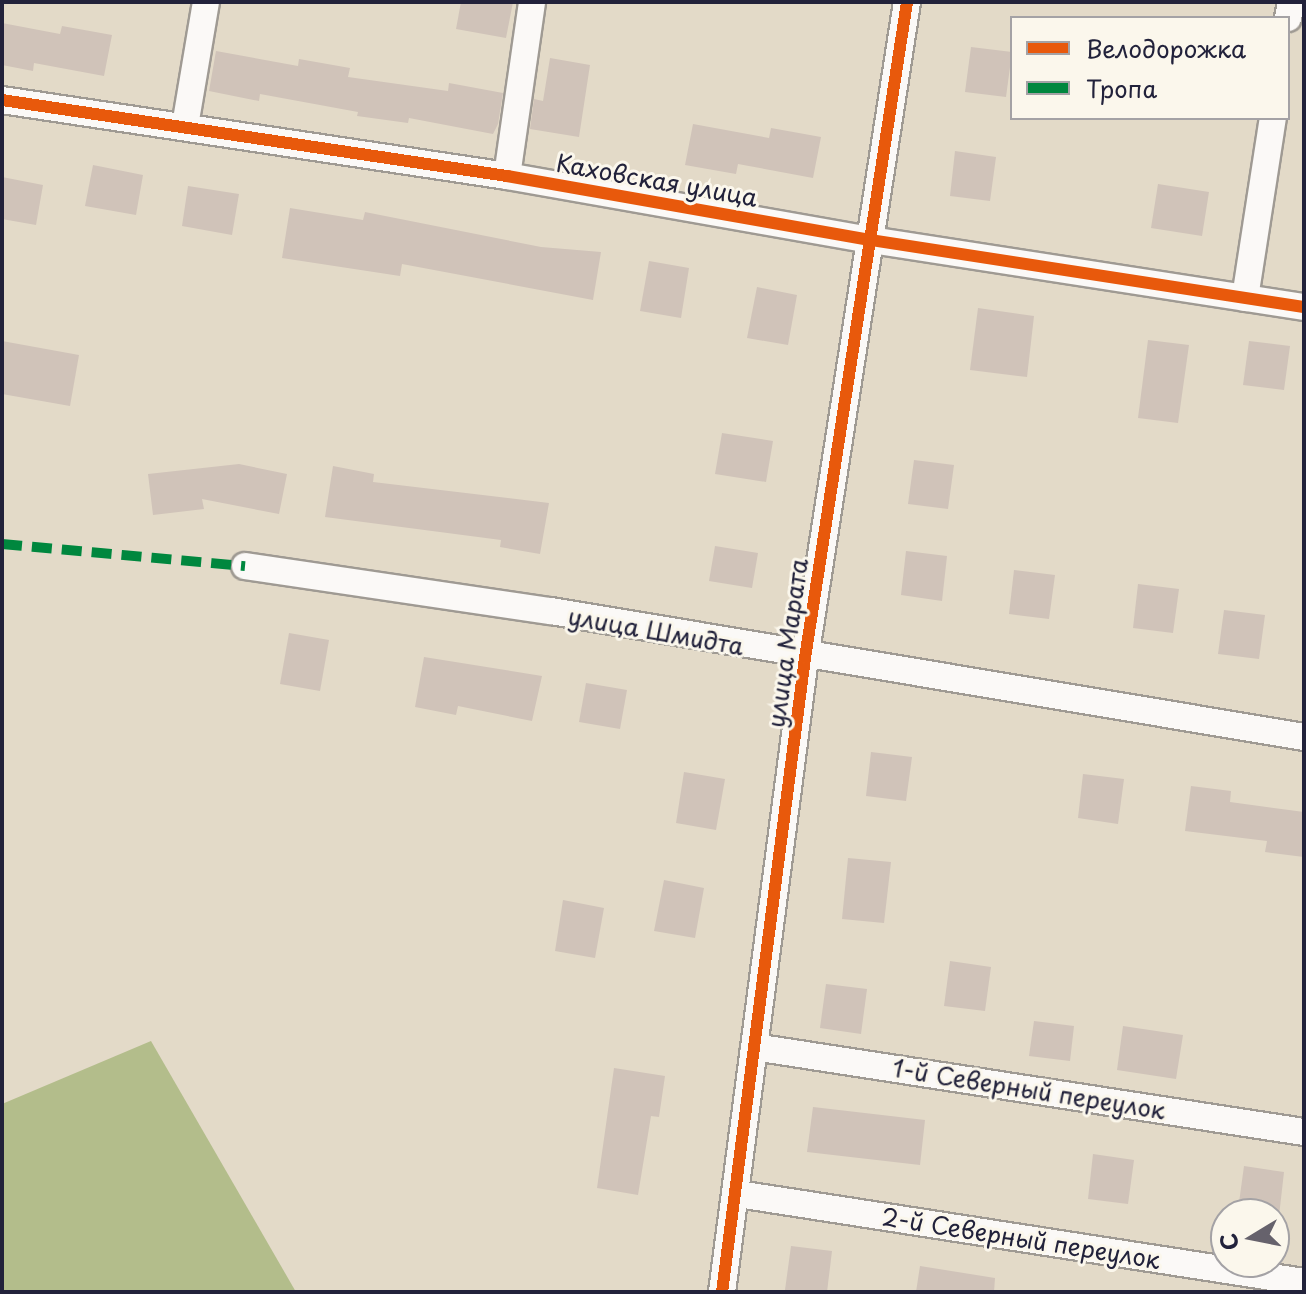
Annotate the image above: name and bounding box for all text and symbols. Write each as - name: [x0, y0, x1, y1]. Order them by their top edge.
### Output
- legend: [1010, 16, 1290, 120]
- text: Велодорожка: [1086, 30, 1246, 66]
- text: Тропа: [1086, 70, 1157, 106]
- street label: Каховская улица: [554, 148, 760, 212]
- street label: улица Марата: [761, 556, 813, 730]
- street label: улица Шмидта: [566, 601, 746, 661]
- street label: 1-й Северный переулок: [890, 1053, 1168, 1125]
- north arrow: [1210, 1198, 1290, 1278]
- street label: 2-й Северный переулок: [879, 1202, 1163, 1274]
- text: С: [1210, 1231, 1246, 1253]

